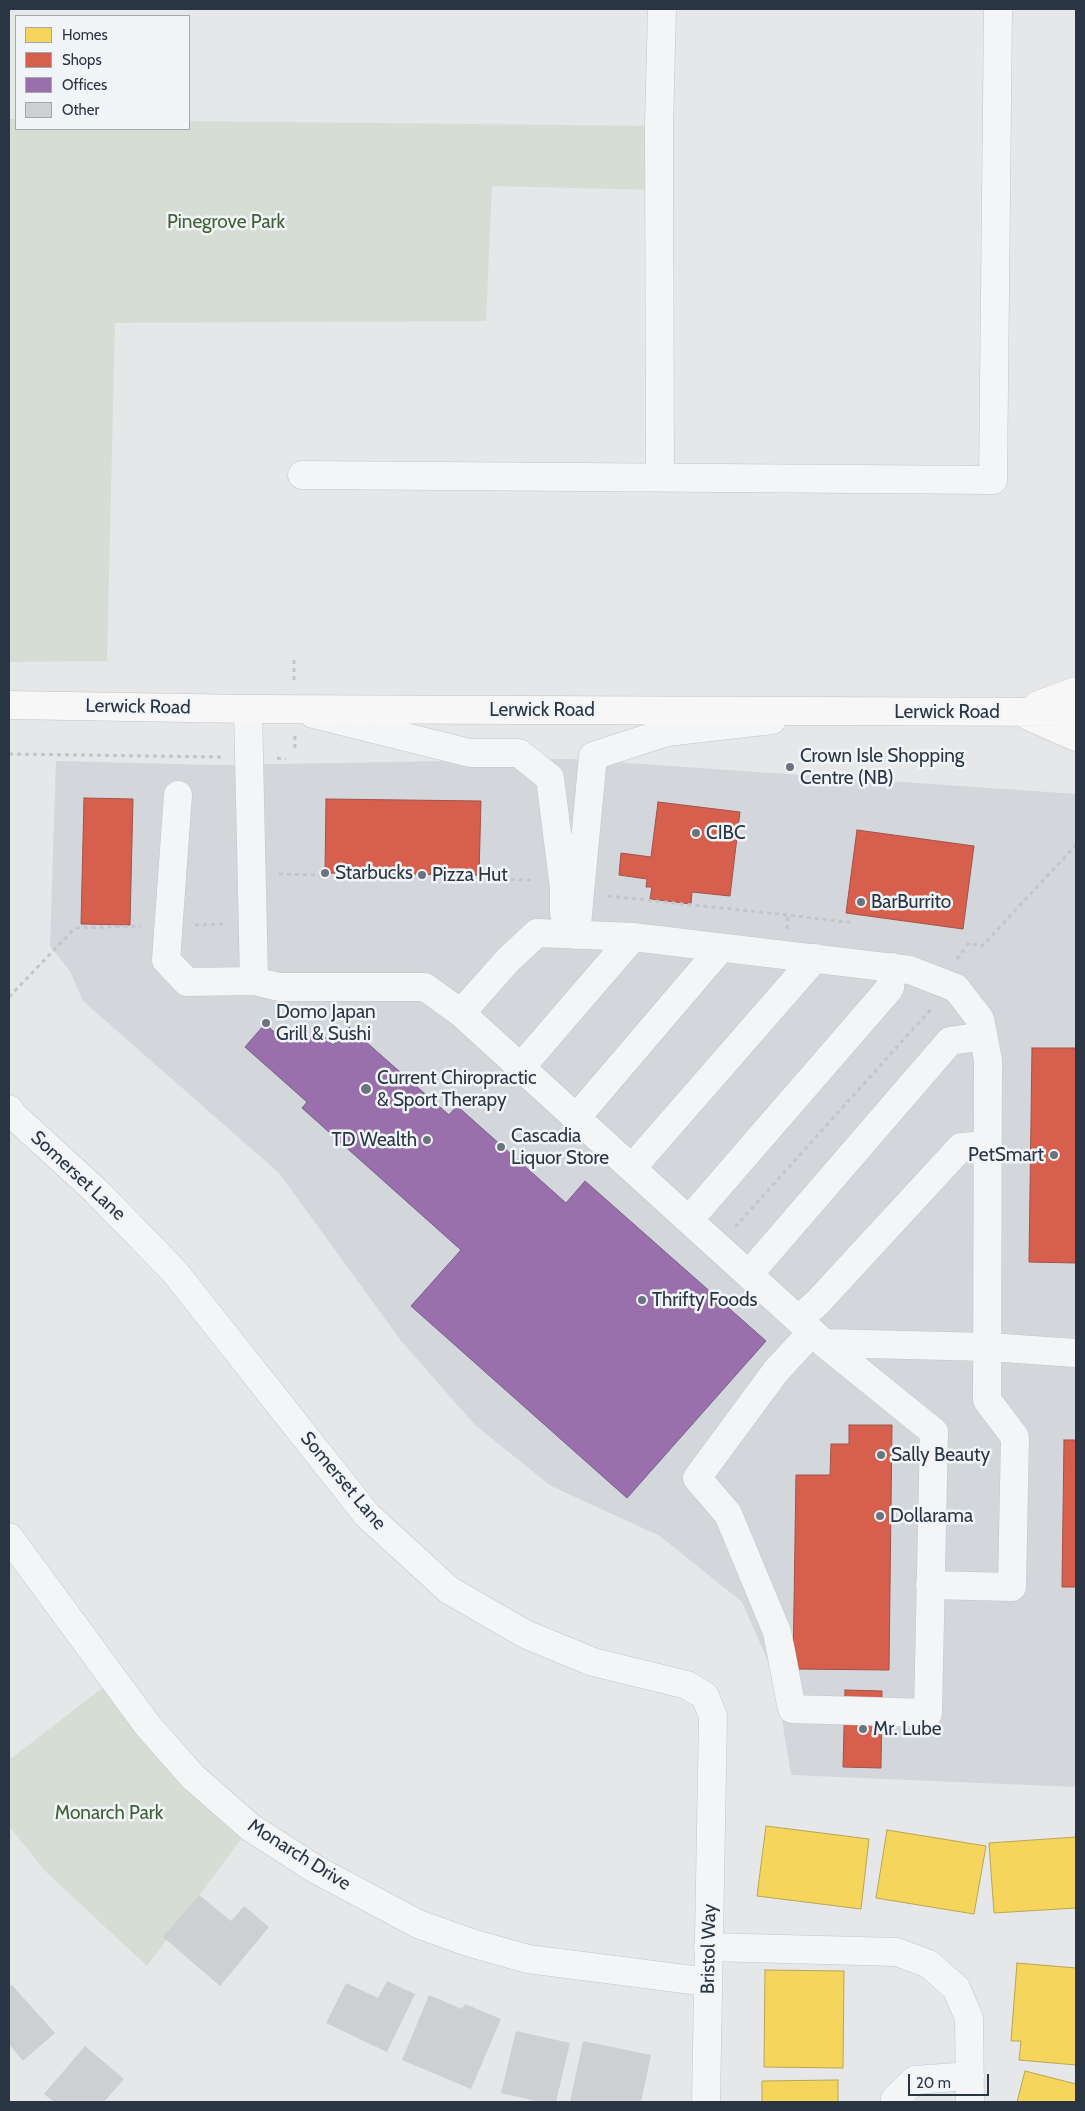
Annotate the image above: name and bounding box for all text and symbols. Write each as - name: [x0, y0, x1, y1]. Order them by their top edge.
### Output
- legend: [15, 15, 190, 130]
- text: Homes: [62, 26, 108, 44]
- text: Shops: [62, 51, 102, 69]
- text: Offices: [62, 76, 107, 94]
- text: Other: [62, 101, 99, 119]
- park label: Pinegrove Park: [167, 211, 285, 233]
- street label: Lerwick Road: [85, 695, 191, 719]
- street label: Lerwick Road: [489, 699, 595, 721]
- street label: Lerwick Road: [894, 701, 1000, 723]
- place label: Crown Isle Shopping Centre (NB): [800, 745, 964, 789]
- marker: Crown Isle Shopping Centre (NB): [784, 761, 796, 773]
- place label: CIBC: [706, 822, 746, 844]
- marker: CIBC: [690, 827, 702, 839]
- place label: Starbucks: [335, 862, 413, 884]
- place label: Pizza Hut: [432, 864, 508, 886]
- marker: Starbucks: [319, 867, 331, 879]
- marker: Pizza Hut: [416, 869, 428, 881]
- place label: BarBurrito: [871, 891, 951, 913]
- marker: BarBurrito: [855, 896, 867, 908]
- place label: Domo Japan Grill & Sushi: [276, 1001, 376, 1045]
- marker: Domo Japan Grill & Sushi: [260, 1017, 272, 1029]
- place label: Current Chiropractic & Sport Therapy: [377, 1067, 537, 1111]
- marker: Current Chiropractic & Sport Therapy: [359, 1082, 373, 1096]
- place label: Cascadia Liquor Store: [511, 1125, 609, 1169]
- street label: Somerset Lane: [26, 1126, 130, 1226]
- place label: TD Wealth: [332, 1129, 417, 1151]
- marker: TD Wealth: [421, 1134, 433, 1146]
- marker: Cascadia Liquor Store: [495, 1141, 507, 1153]
- place label: PetSmart: [968, 1144, 1044, 1166]
- marker: PetSmart: [1048, 1149, 1060, 1161]
- place label: Thrifty Foods: [652, 1289, 757, 1311]
- marker: Thrifty Foods: [636, 1294, 648, 1306]
- street label: Somerset Lane: [295, 1427, 391, 1535]
- place label: Sally Beauty: [891, 1444, 990, 1466]
- marker: Sally Beauty: [875, 1449, 887, 1461]
- place label: Dollarama: [890, 1505, 973, 1527]
- marker: Dollarama: [874, 1510, 886, 1522]
- place label: Mr. Lube: [873, 1718, 942, 1740]
- marker: Mr. Lube: [857, 1723, 869, 1735]
- park label: Monarch Park: [55, 1802, 163, 1824]
- street label: Monarch Drive: [243, 1814, 355, 1896]
- street label: Bristol Way: [697, 1904, 721, 1994]
- scale bar: [910, 2064, 991, 2096]
- text: 20 m: [916, 2074, 951, 2092]

